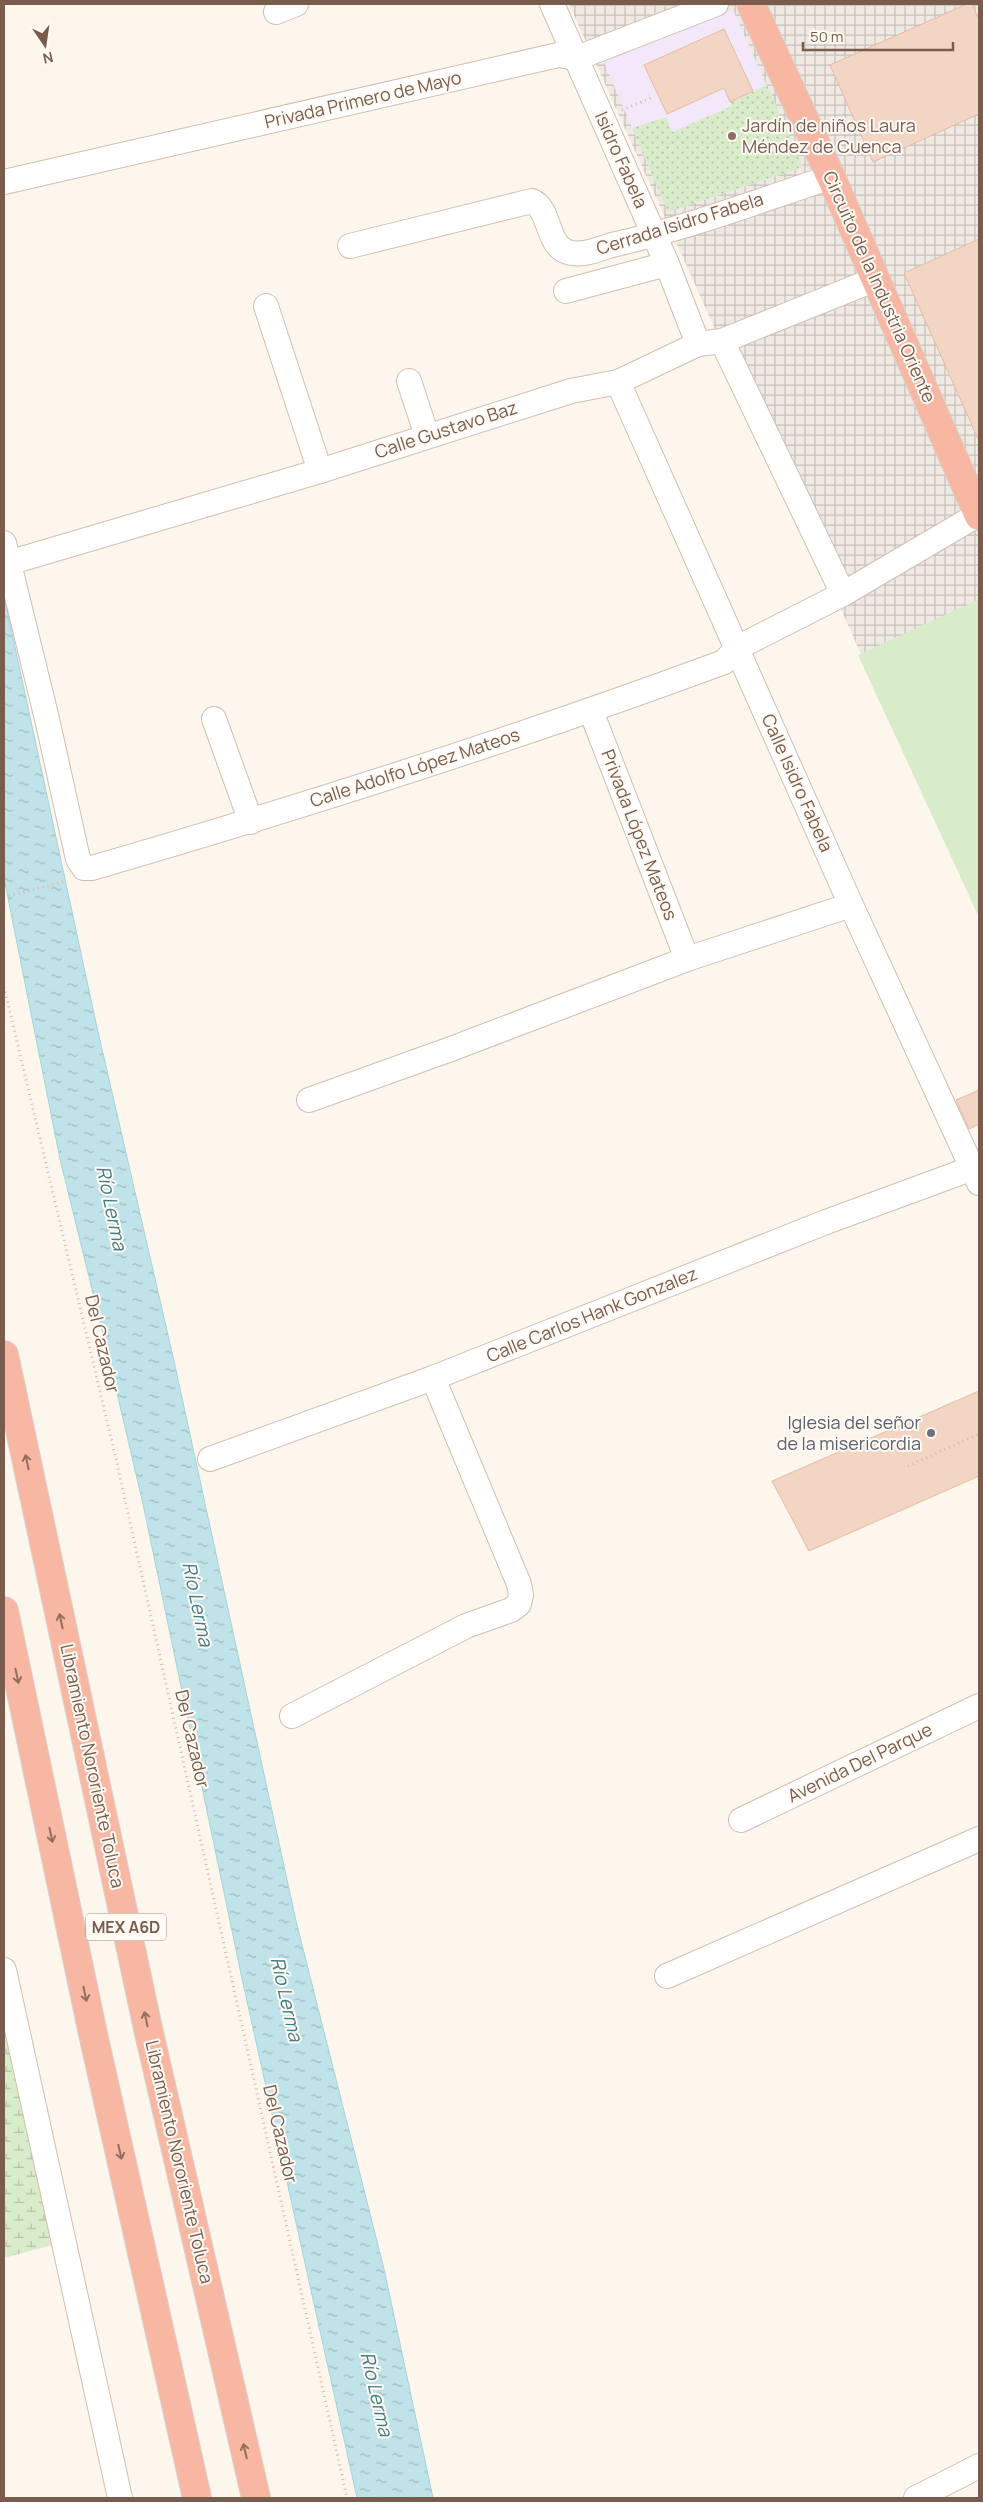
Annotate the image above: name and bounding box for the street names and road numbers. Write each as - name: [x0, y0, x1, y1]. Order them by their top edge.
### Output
- street label: Privada Primero de Mayo: [262, 65, 464, 133]
- street label: Isidro Fabela: [590, 108, 654, 212]
- street label: Circuito de la Industria Oriente: [818, 167, 942, 406]
- street label: Cerrada Isidro Fabela: [593, 186, 766, 260]
- street label: Calle Gustavo Baz: [371, 395, 520, 463]
- street label: Calle Isidro Fabela: [757, 710, 839, 855]
- street label: Calle Adolfo López Mateos: [307, 722, 523, 812]
- street label: Privada López Mateos: [596, 746, 684, 923]
- street label: Calle Carlos Hank Gonzalez: [483, 1261, 701, 1367]
- street label: Del Cazador: [80, 1292, 126, 1396]
- street label: Libramiento Nororiente Toluca: [55, 1642, 131, 1890]
- street label: Del Cazador: [170, 1687, 216, 1791]
- street label: Avenida Del Parque: [783, 1717, 936, 1808]
- road number: MEX A6D: [86, 1914, 166, 1940]
- street label: Libramiento Nororiente Toluca: [140, 2038, 220, 2286]
- street label: Del Cazador: [258, 2082, 304, 2186]

